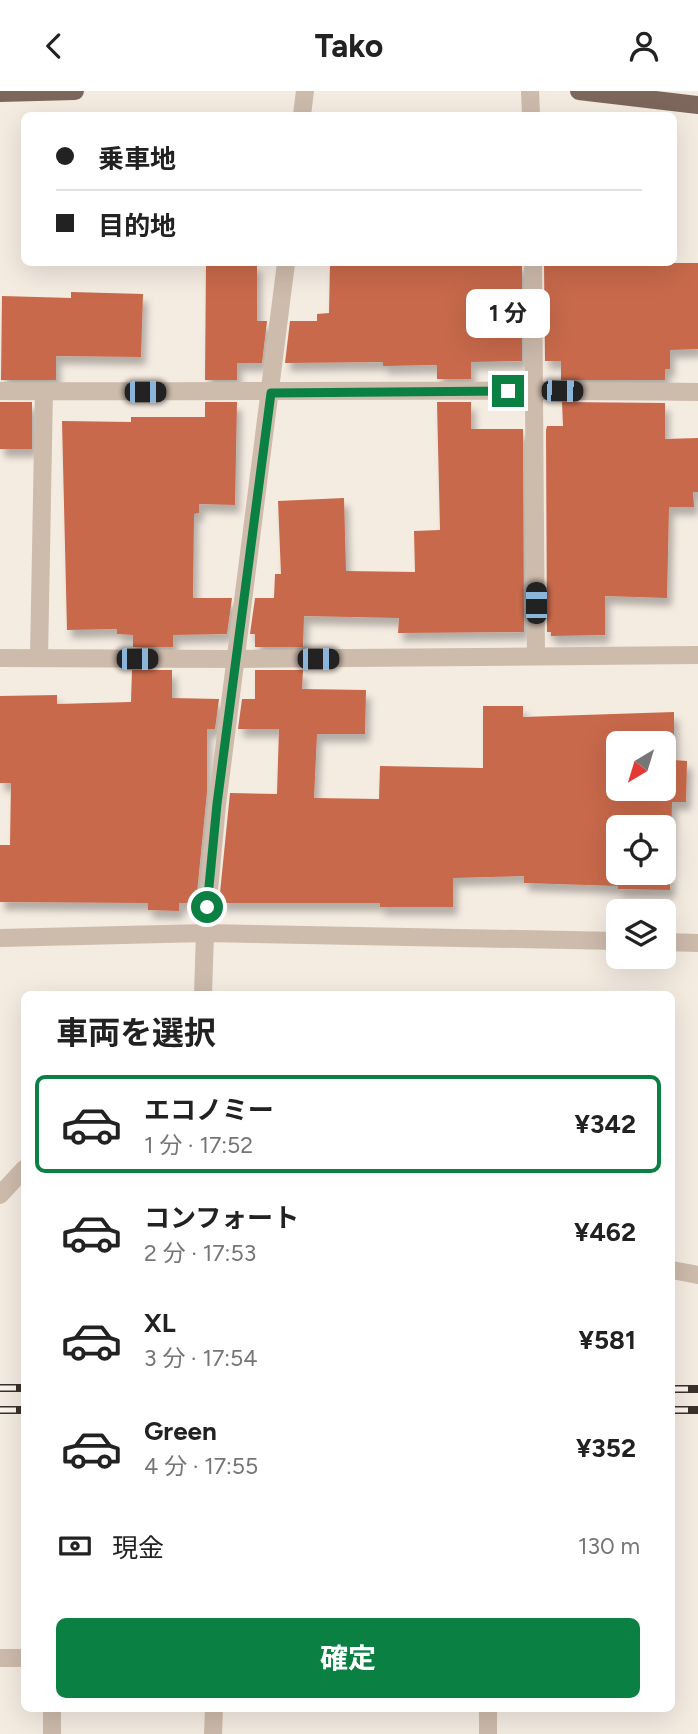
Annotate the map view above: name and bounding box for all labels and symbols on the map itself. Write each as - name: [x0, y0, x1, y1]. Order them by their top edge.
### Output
- callout: 1 分: [466, 289, 550, 338]
- route end: [492, 375, 524, 407]
- car: [541, 380, 584, 402]
- car: [125, 382, 167, 403]
- car: [526, 582, 547, 624]
- car: [117, 649, 159, 670]
- car: [298, 649, 340, 670]
- north arrow: [606, 731, 676, 801]
- route start: [191, 891, 223, 923]

